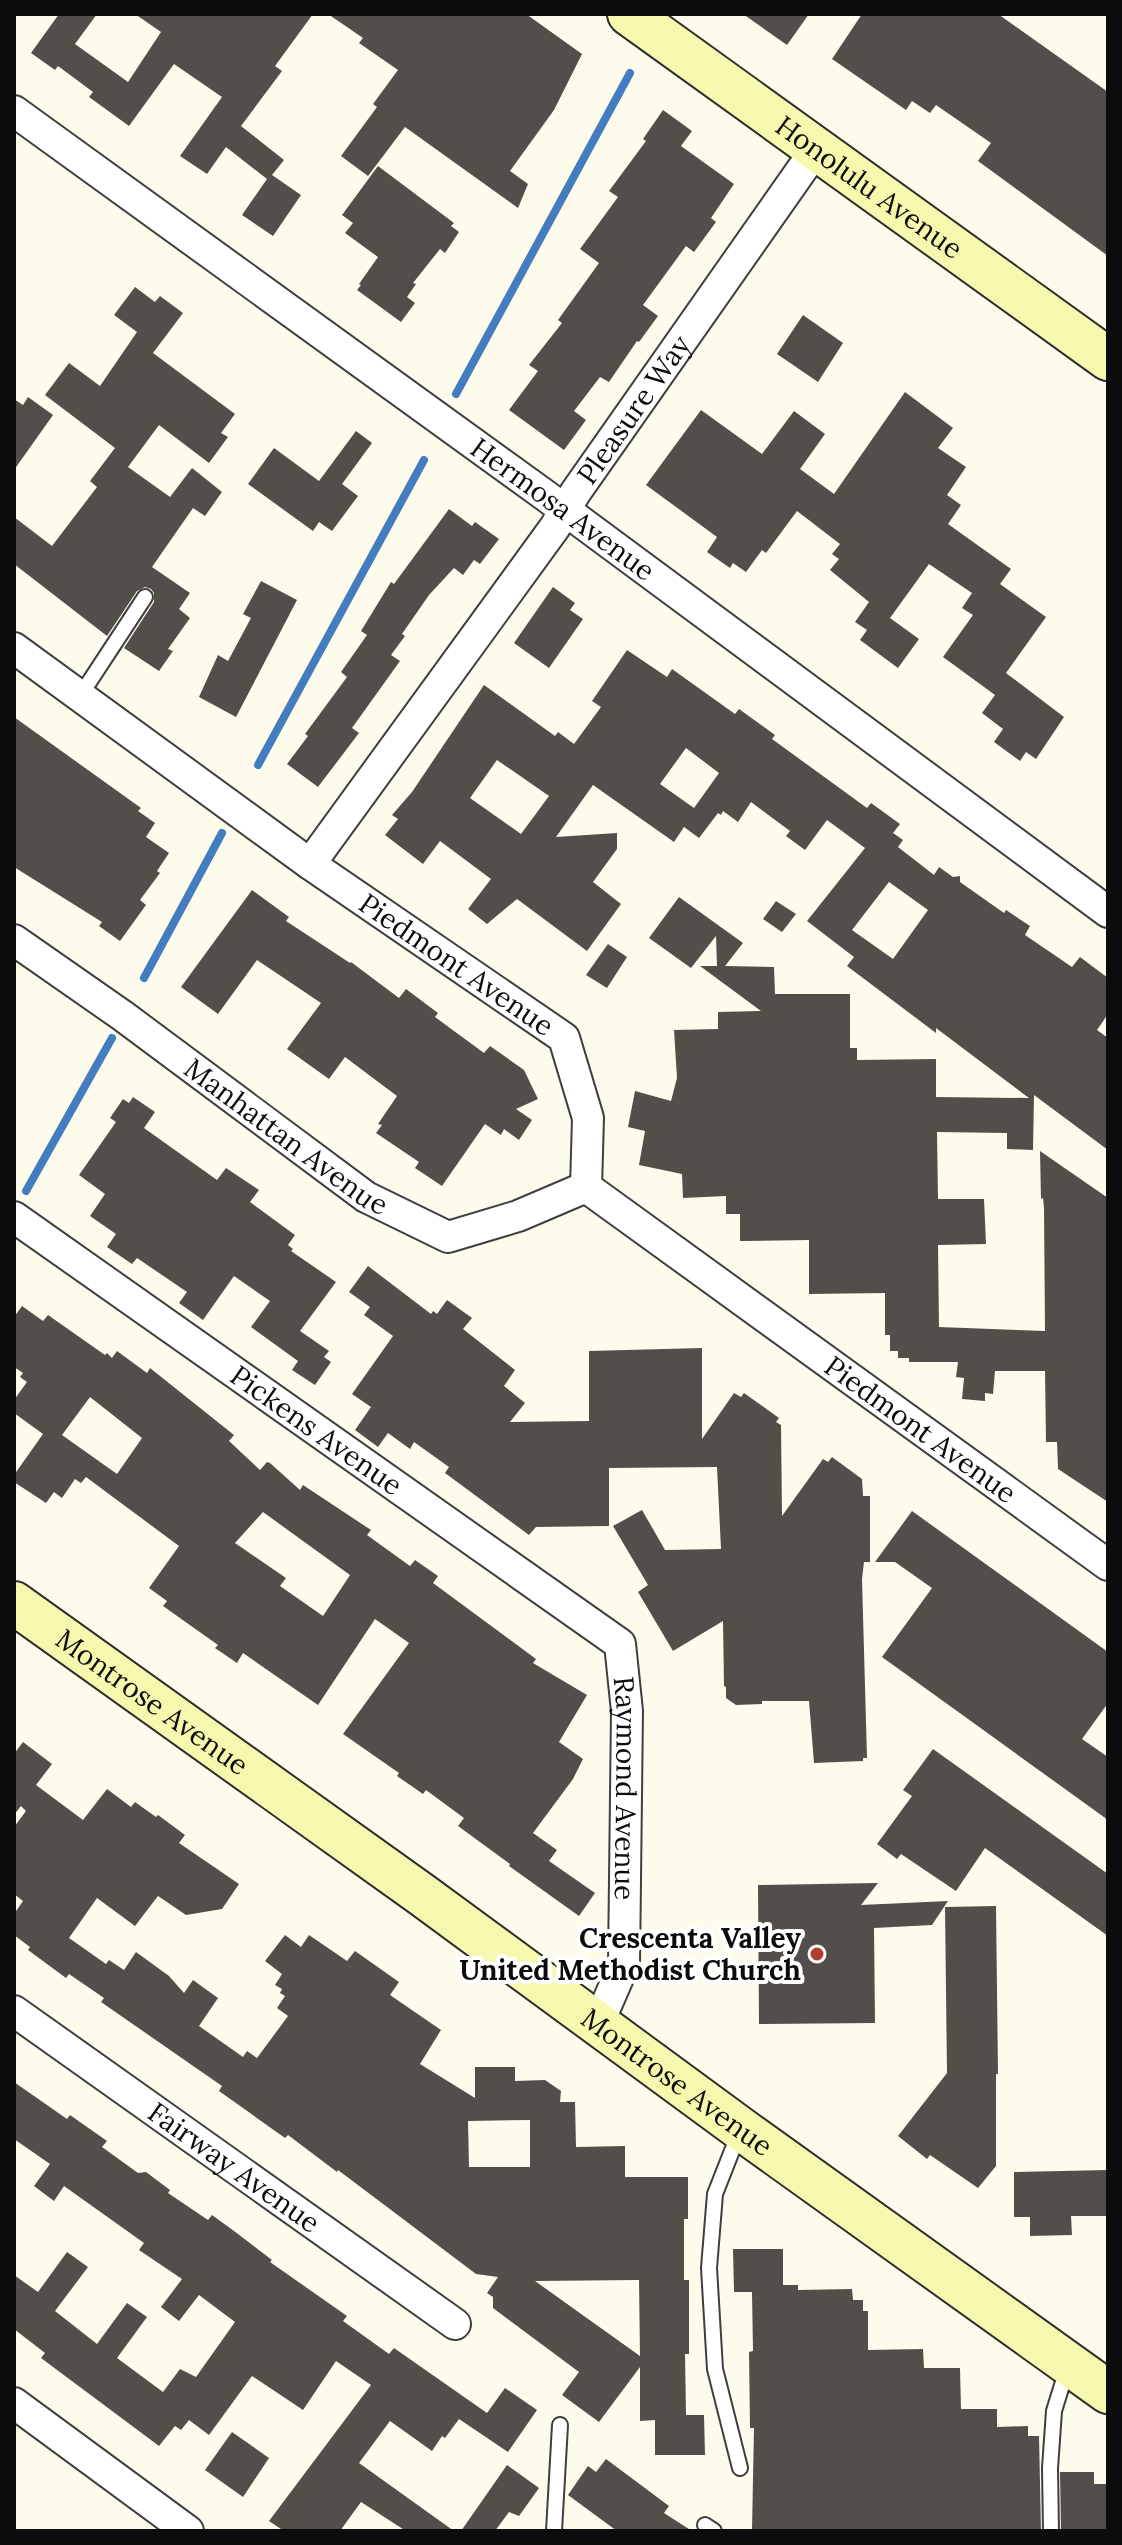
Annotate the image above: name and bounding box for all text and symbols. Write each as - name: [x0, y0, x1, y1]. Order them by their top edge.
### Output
- street label: Honolulu Avenue: [769, 107, 970, 267]
- street label: Pleasure Way: [569, 328, 698, 491]
- street label: Hermosa Avenue: [464, 429, 662, 589]
- street label: Piedmont Avenue: [352, 885, 561, 1044]
- street label: Manhattan Avenue: [177, 1050, 394, 1223]
- street label: Piedmont Avenue: [818, 1348, 1024, 1511]
- street label: Pickens Avenue: [223, 1357, 409, 1503]
- street label: Montrose Avenue: [49, 1621, 256, 1783]
- street label: Raymond Avenue: [605, 1675, 645, 1901]
- place label: Crescenta Valley United Methodist Church: [459, 1920, 802, 1988]
- marker: Crescenta Valley United Methodist Church: [808, 1945, 826, 1963]
- street label: Montrose Avenue: [574, 2000, 780, 2164]
- street label: Fairway Avenue: [141, 2094, 327, 2241]

